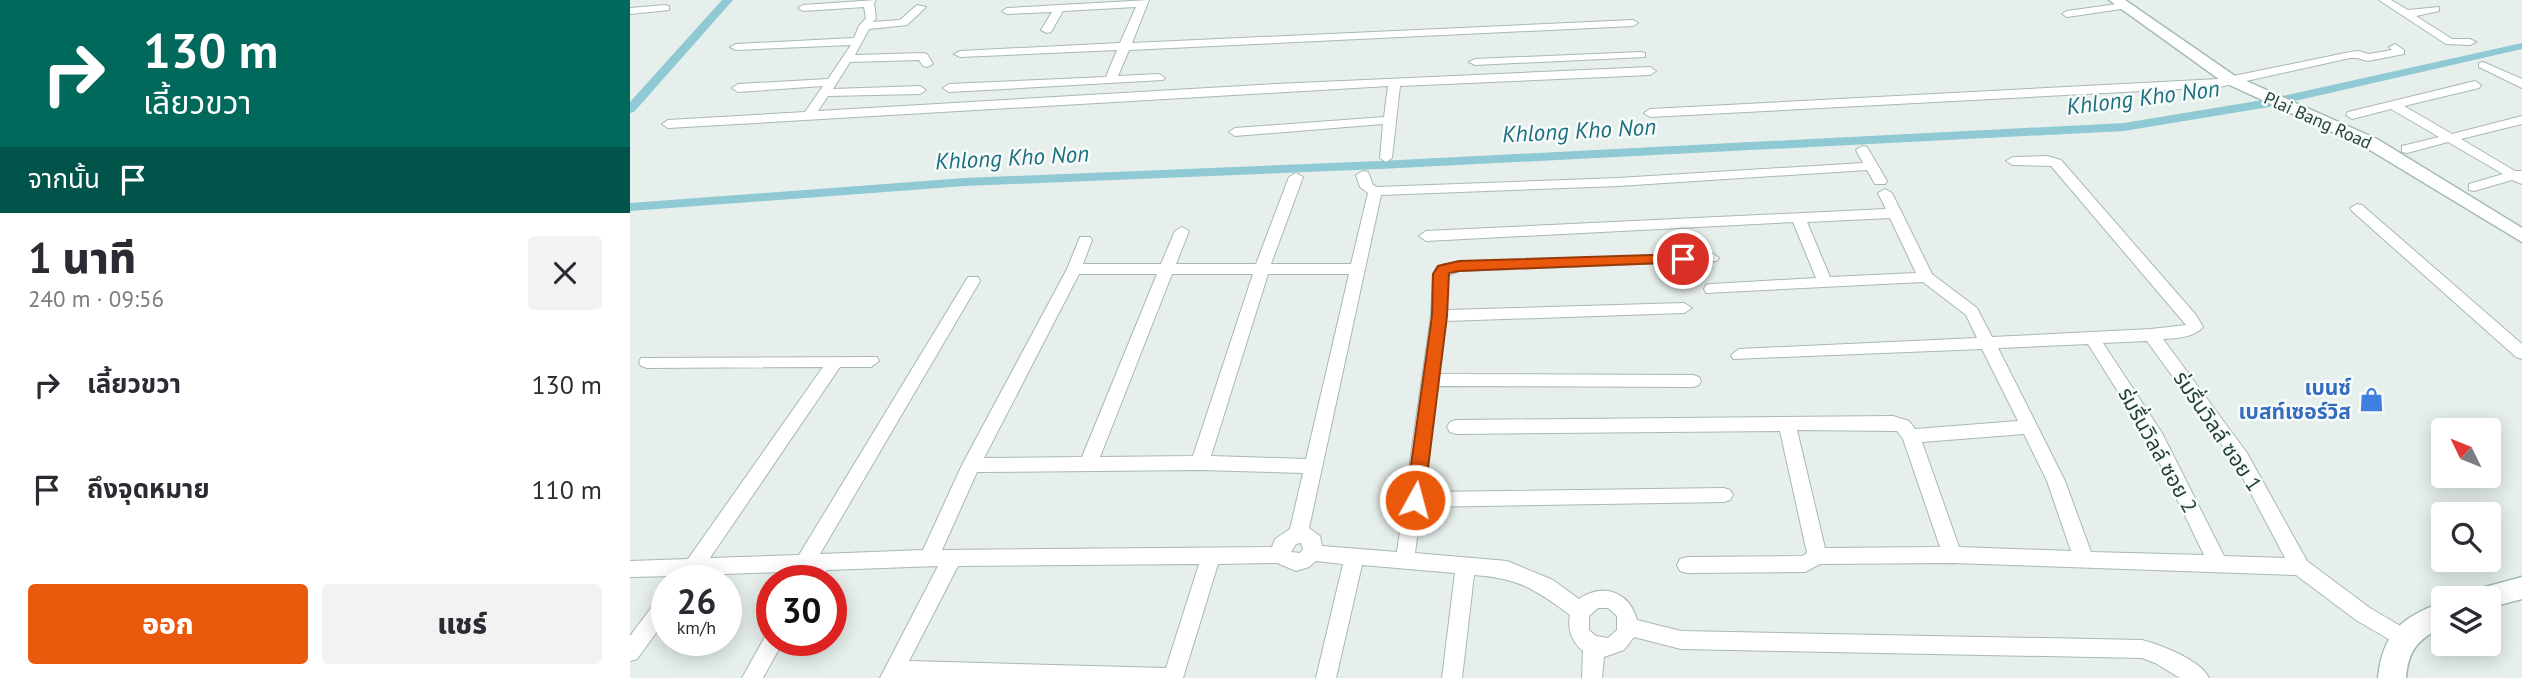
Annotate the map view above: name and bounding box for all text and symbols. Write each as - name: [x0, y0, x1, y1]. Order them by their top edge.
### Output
- text: 130 m: [143, 18, 278, 82]
- icon: right: [28, 28, 119, 119]
- water label: Khlong Kho Non: [2065, 73, 2221, 121]
- text: เลี้ยวขวา: [143, 81, 251, 123]
- street label: Plai Bang Road: [2260, 86, 2376, 154]
- water label: Khlong Kho Non: [1501, 111, 1657, 149]
- water label: Khlong Kho Non: [934, 138, 1090, 176]
- icon: arrive: [114, 161, 152, 199]
- text: จากนั้น: [28, 162, 100, 195]
- pin: [1653, 229, 1713, 289]
- text: 1 นาที: [28, 230, 136, 285]
- button: close: [528, 236, 602, 310]
- icon: arrive: [1664, 240, 1702, 278]
- text: 240 m · 09:56: [28, 284, 164, 313]
- street label: ร่มรื่นวิลล์ ซอย 1: [2168, 365, 2269, 496]
- icon: right: [28, 366, 66, 404]
- text: เลี้ยวขวา: [87, 367, 181, 400]
- text: 130 m: [531, 368, 602, 401]
- place label: เบนซ์ เบสท์เซอร์วิส: [2239, 374, 2352, 425]
- street label: ร่มรื่นวิลล์ ซอย 2: [2112, 382, 2204, 518]
- shop icon: เบนซ์ เบสท์เซอร์วิส: [2357, 385, 2385, 413]
- north arrow: [2431, 418, 2501, 488]
- map controls: [2431, 418, 2501, 656]
- position arrow: [1378, 463, 1452, 537]
- icon: arrive: [28, 471, 66, 509]
- text: ถึงจุดหมาย: [87, 472, 210, 505]
- text: 110 m: [531, 473, 602, 506]
- button: search: [2431, 502, 2501, 572]
- speed limit sign: 30: [756, 565, 847, 656]
- text: 26: [677, 578, 716, 624]
- button: ออก: [28, 584, 308, 664]
- button: แชร์: [322, 584, 602, 664]
- button: layers: [2431, 586, 2501, 656]
- text: km/h: [677, 616, 716, 639]

